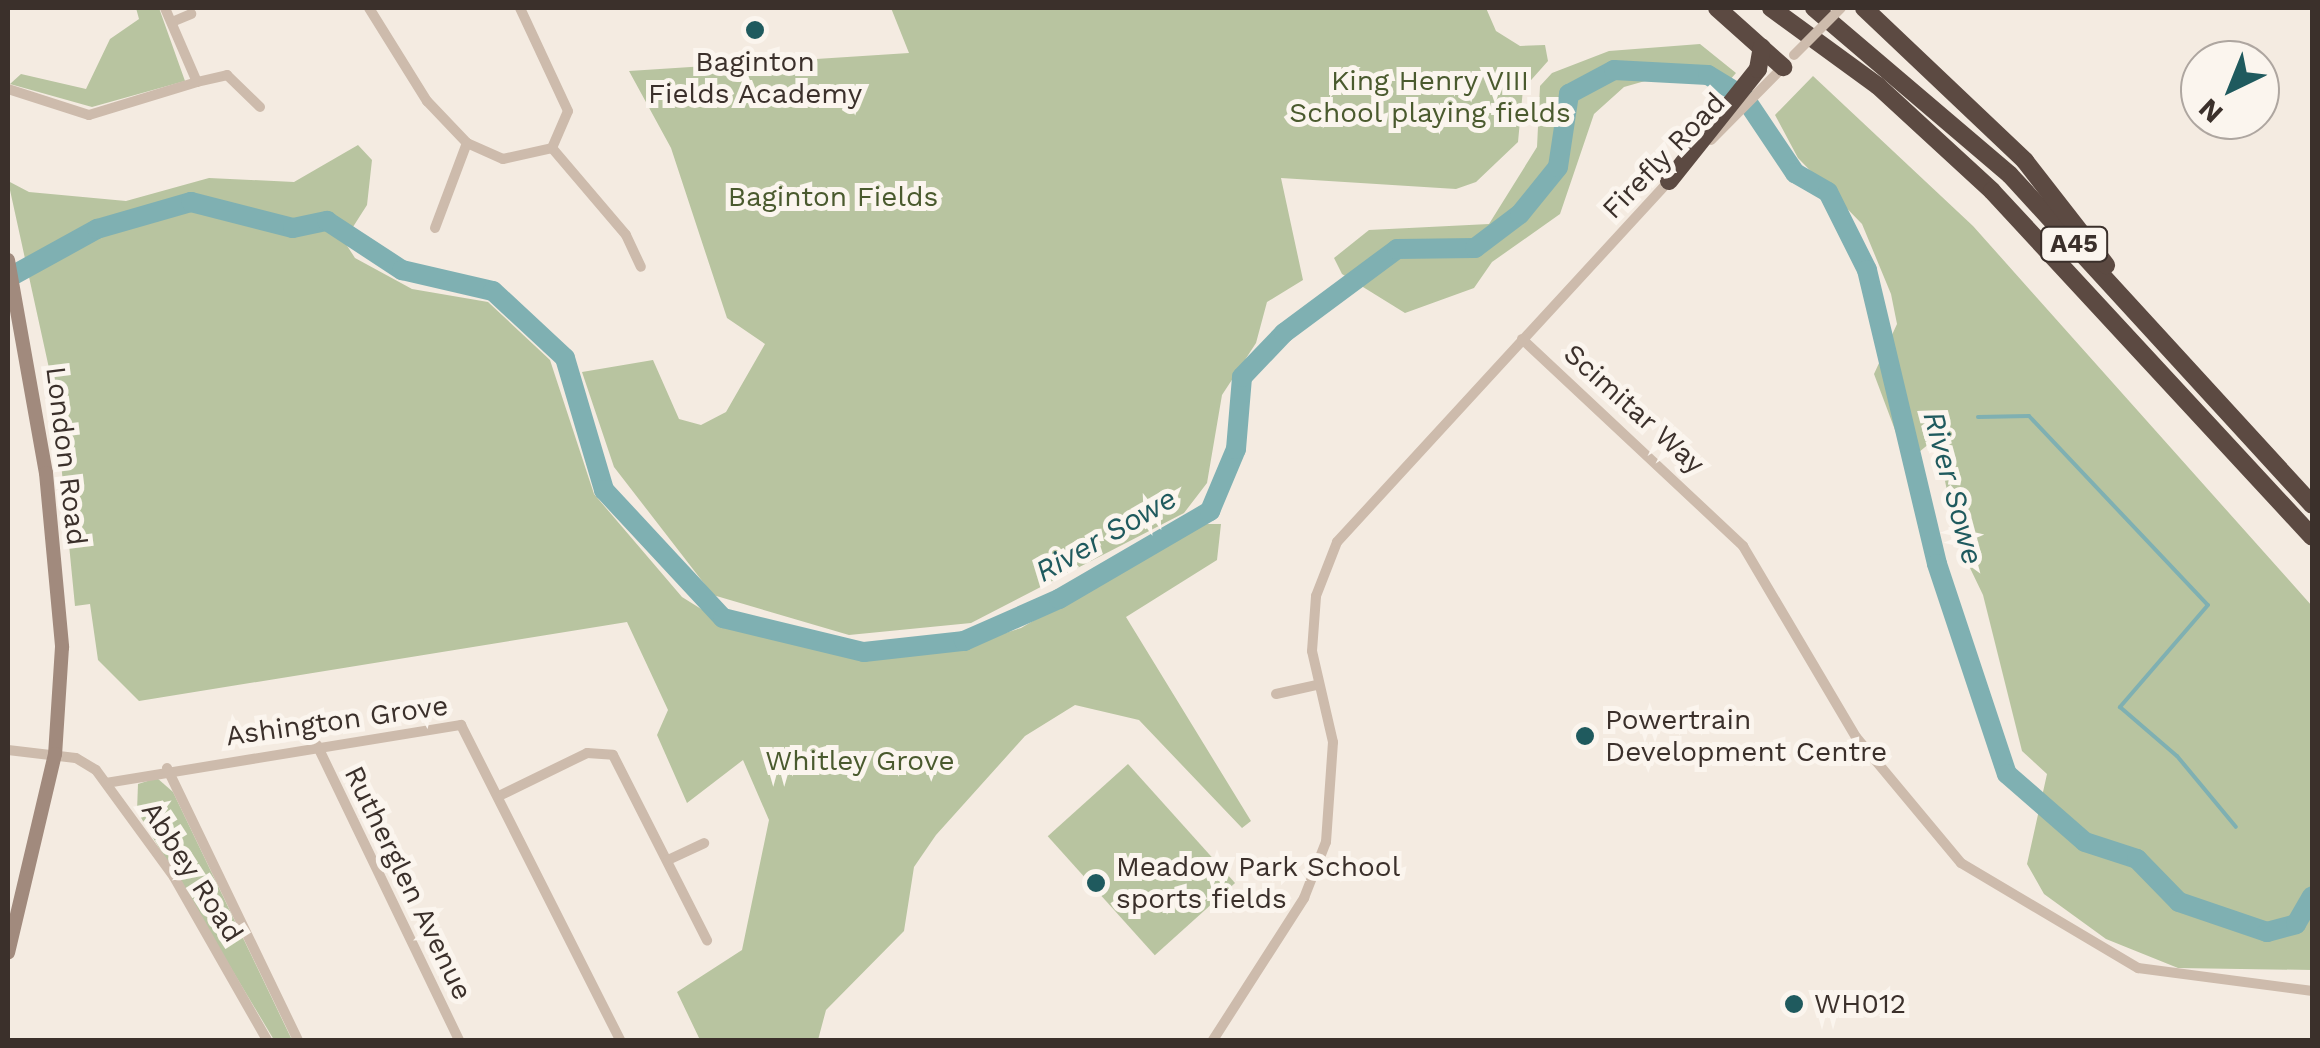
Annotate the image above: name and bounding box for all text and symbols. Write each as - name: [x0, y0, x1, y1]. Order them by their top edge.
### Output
- marker: Baginton Fields Academy: [744, 19, 766, 41]
- north arrow: [2180, 40, 2280, 140]
- place label: Baginton Fields Academy: [647, 45, 863, 111]
- park label: King Henry VIII School playing fields: [1289, 64, 1571, 130]
- street label: Firefly Road: [1595, 86, 1733, 226]
- text: N: [2192, 92, 2229, 130]
- park label: Baginton Fields: [728, 180, 938, 214]
- road number: A45: [2039, 224, 2109, 264]
- street label: Scimitar Way: [1556, 337, 1712, 481]
- street label: London Road: [38, 365, 94, 547]
- water label: River Sowe: [1915, 407, 1991, 569]
- water label: River Sowe: [1029, 480, 1183, 590]
- street label: Ashington Grove: [224, 689, 450, 753]
- place label: Powertrain Development Centre: [1605, 703, 1887, 769]
- marker: Powertrain Development Centre: [1574, 725, 1596, 747]
- park label: Whitley Grove: [765, 744, 955, 778]
- street label: Rutherglen Avenue: [337, 760, 479, 1006]
- street label: Abbey Road: [134, 795, 250, 949]
- place label: Meadow Park School sports fields: [1116, 850, 1401, 916]
- marker: Meadow Park School sports fields: [1085, 872, 1107, 894]
- place label: WH012: [1814, 987, 1906, 1021]
- marker: WH012: [1783, 993, 1805, 1015]

